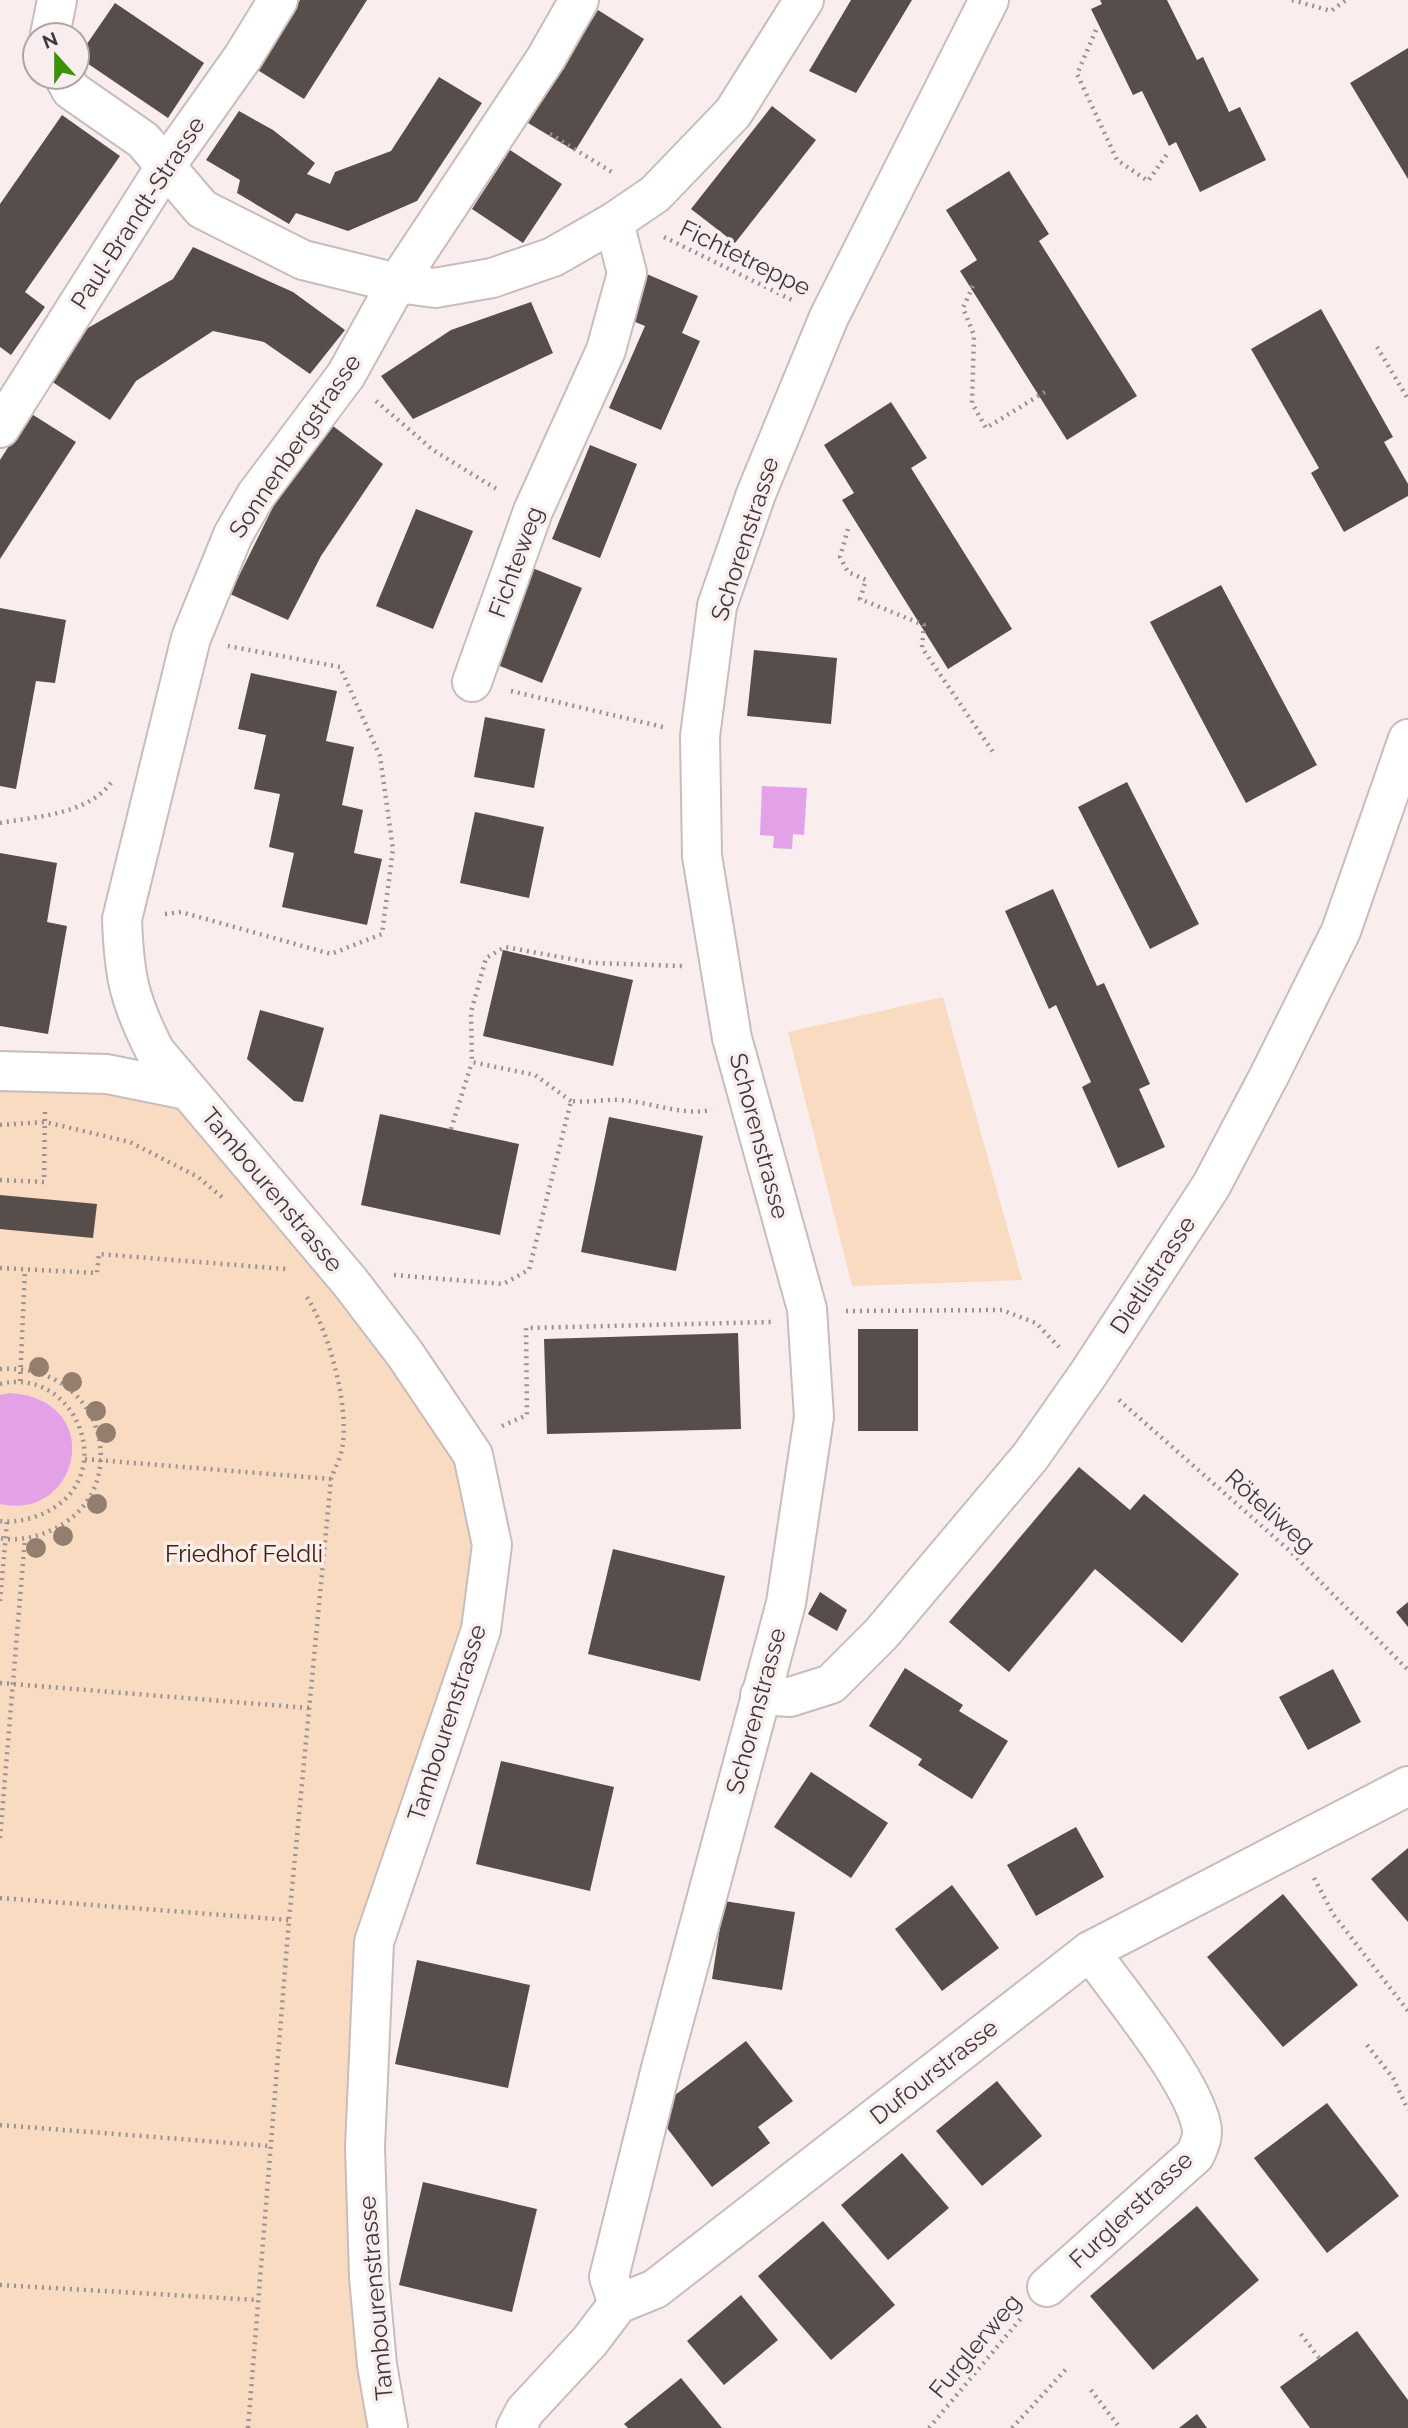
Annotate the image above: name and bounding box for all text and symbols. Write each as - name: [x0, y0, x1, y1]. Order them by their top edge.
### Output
- north arrow: [21, 21, 91, 91]
- text: N: [39, 27, 61, 53]
- street label: Paul-Brandt-Strasse: [64, 111, 211, 315]
- street label: Fichtetreppe: [675, 213, 815, 302]
- street label: Sonnenbergstrasse: [222, 348, 367, 543]
- street label: Schorenstrasse: [704, 453, 785, 624]
- street label: Fichteweg: [482, 502, 549, 621]
- street label: Schorenstrasse: [723, 1050, 796, 1222]
- street label: Tambourenstrasse: [195, 1102, 349, 1278]
- street label: Dietlistrasse: [1104, 1210, 1201, 1339]
- street label: Röteliweg: [1219, 1463, 1321, 1559]
- park label: Friedhof Feldli: [165, 1539, 323, 1568]
- street label: Tambourenstrasse: [401, 1621, 492, 1825]
- street label: Schorenstrasse: [719, 1625, 792, 1797]
- street label: Dufourstrasse: [864, 2013, 1003, 2131]
- street label: Furglerstrasse: [1063, 2145, 1198, 2274]
- street label: Tambourenstrasse: [352, 2195, 399, 2401]
- street label: Furglerweg: [923, 2287, 1027, 2404]

